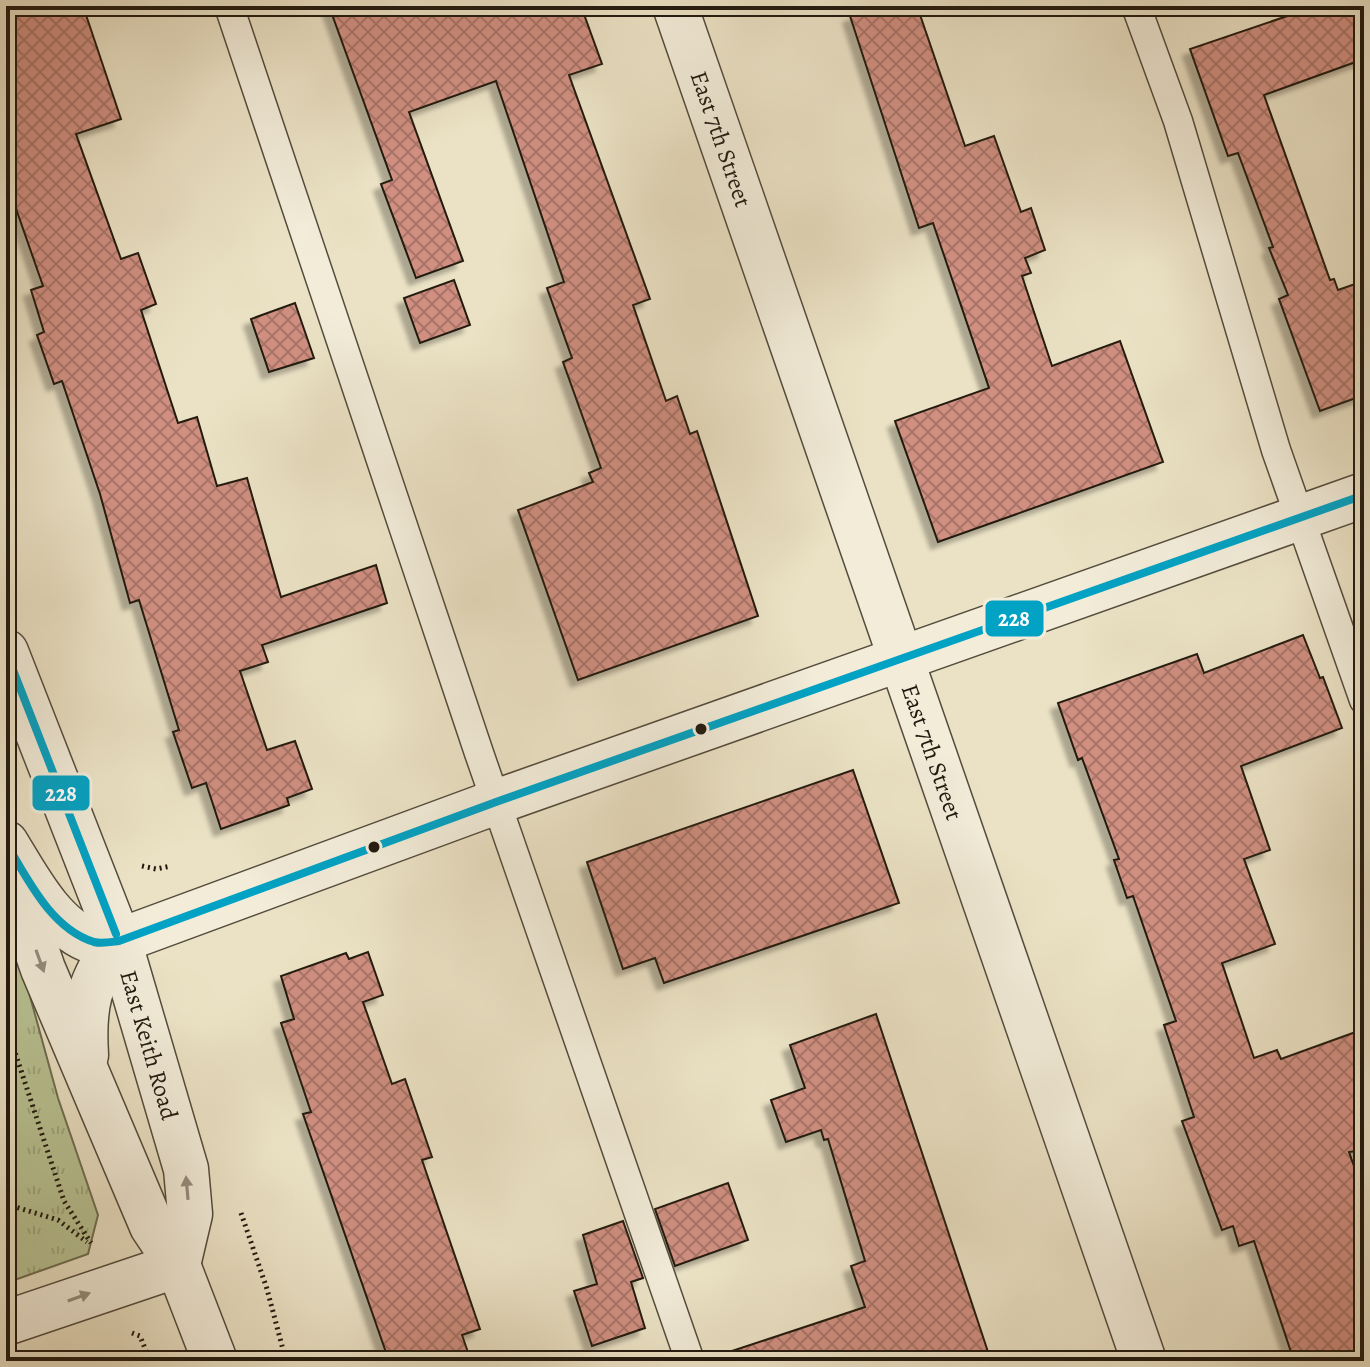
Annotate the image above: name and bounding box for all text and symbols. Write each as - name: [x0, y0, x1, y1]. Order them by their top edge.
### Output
- street label: East 7th Street: [683, 67, 759, 211]
- line badge: 228: [984, 599, 1045, 638]
- text: 228: [998, 604, 1030, 634]
- street label: East 7th Street: [894, 680, 970, 824]
- unlabelled marker: [693, 721, 709, 737]
- line badge: 228: [31, 774, 91, 812]
- text: 228: [45, 779, 77, 809]
- unlabelled marker: [366, 839, 382, 855]
- one-way arrow: [35, 949, 47, 973]
- street label: East Keith Road: [112, 966, 186, 1124]
- one-way arrow: [181, 1175, 194, 1200]
- one-way arrow: [68, 1290, 92, 1302]

